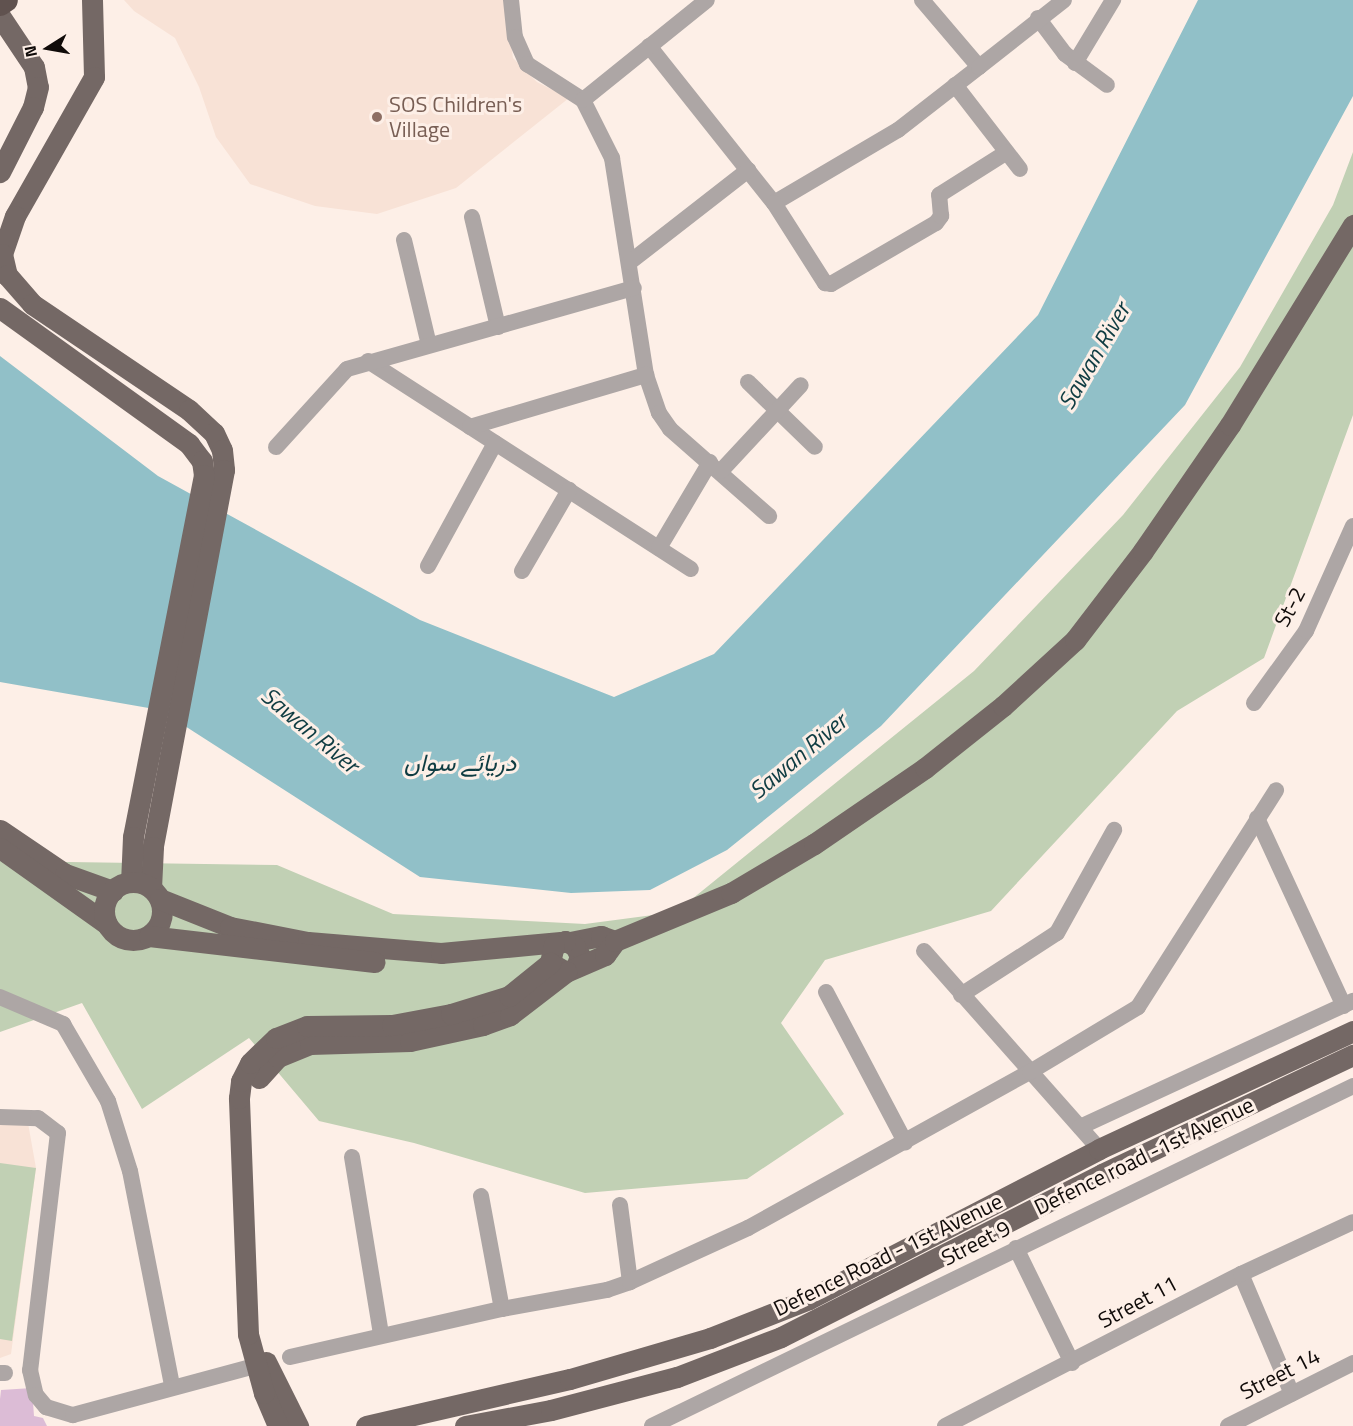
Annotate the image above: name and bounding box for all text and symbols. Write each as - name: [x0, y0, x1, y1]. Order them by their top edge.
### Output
- north arrow: [18, 18, 78, 78]
- text: N: [17, 44, 43, 59]
- place label: SOS Children's Village: [389, 91, 522, 142]
- marker: SOS Children's Village: [370, 110, 384, 124]
- water label: Sawan River: [1052, 298, 1136, 414]
- street label: St-2: [1269, 583, 1311, 631]
- water label: Sawan River: [255, 681, 365, 779]
- water label: Sawan River: [743, 707, 853, 805]
- water label: دریائے سواں: [404, 749, 516, 777]
- street label: Defence road -1st Avenue: [1030, 1091, 1258, 1221]
- street label: Defence Road - 1st Avenue: [769, 1188, 1007, 1322]
- street label: Street 9: [937, 1214, 1015, 1272]
- street label: Street 11: [1094, 1270, 1182, 1334]
- street label: Street 14: [1236, 1343, 1324, 1405]

